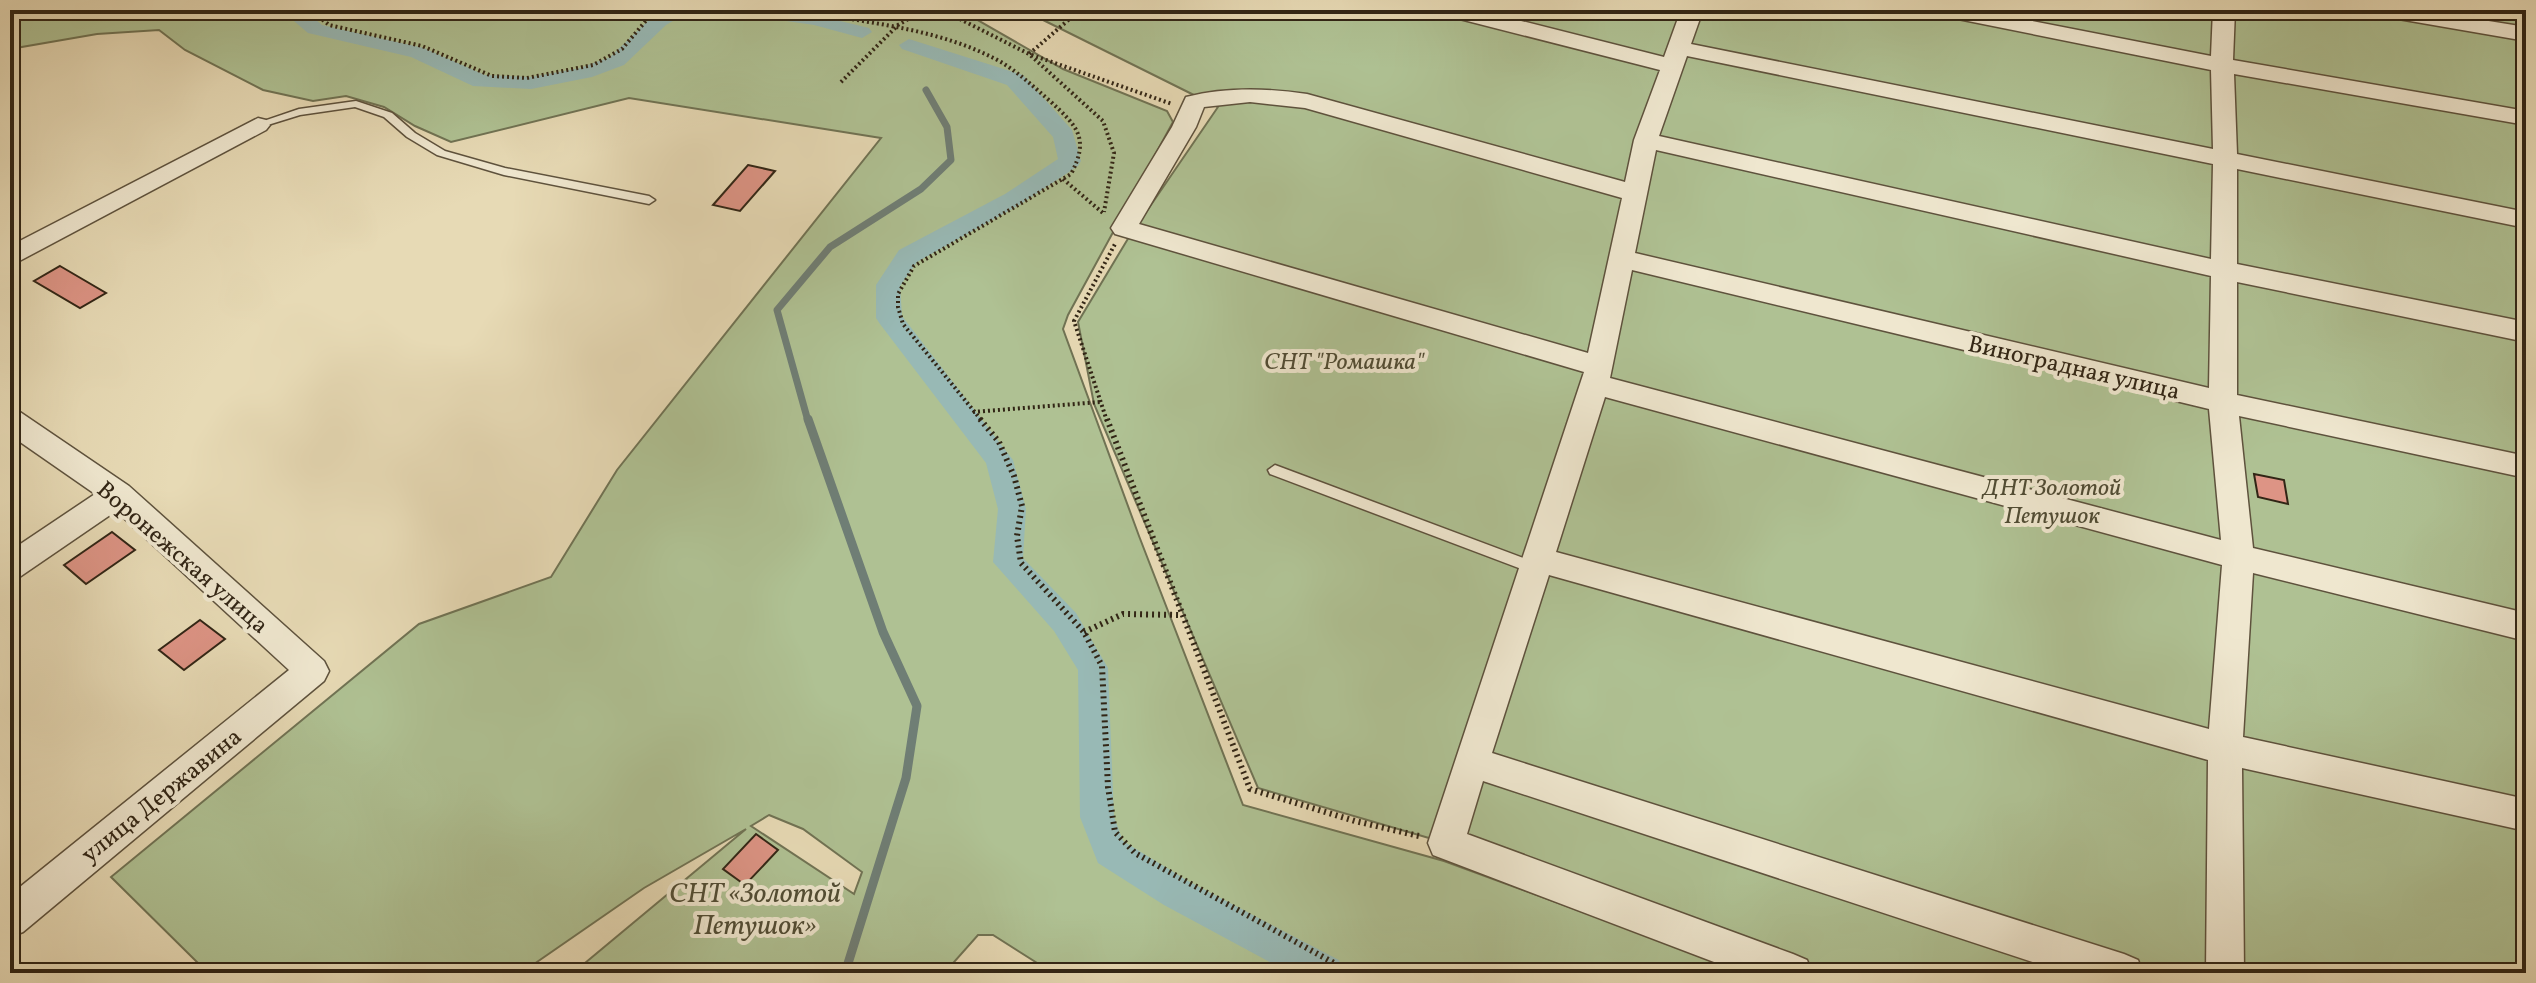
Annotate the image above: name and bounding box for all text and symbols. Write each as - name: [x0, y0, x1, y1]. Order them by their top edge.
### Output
- street label: Виноградная улица: [1964, 328, 2183, 410]
- park label: СНТ "Ромашка": [1264, 346, 1425, 380]
- park label: ДНТ Золотой Петушок: [1981, 472, 2121, 534]
- street label: Воронежская улица: [88, 474, 275, 643]
- street label: улица Державина: [75, 721, 250, 872]
- park label: СНТ «Золотой Петушок»: [669, 875, 841, 946]

